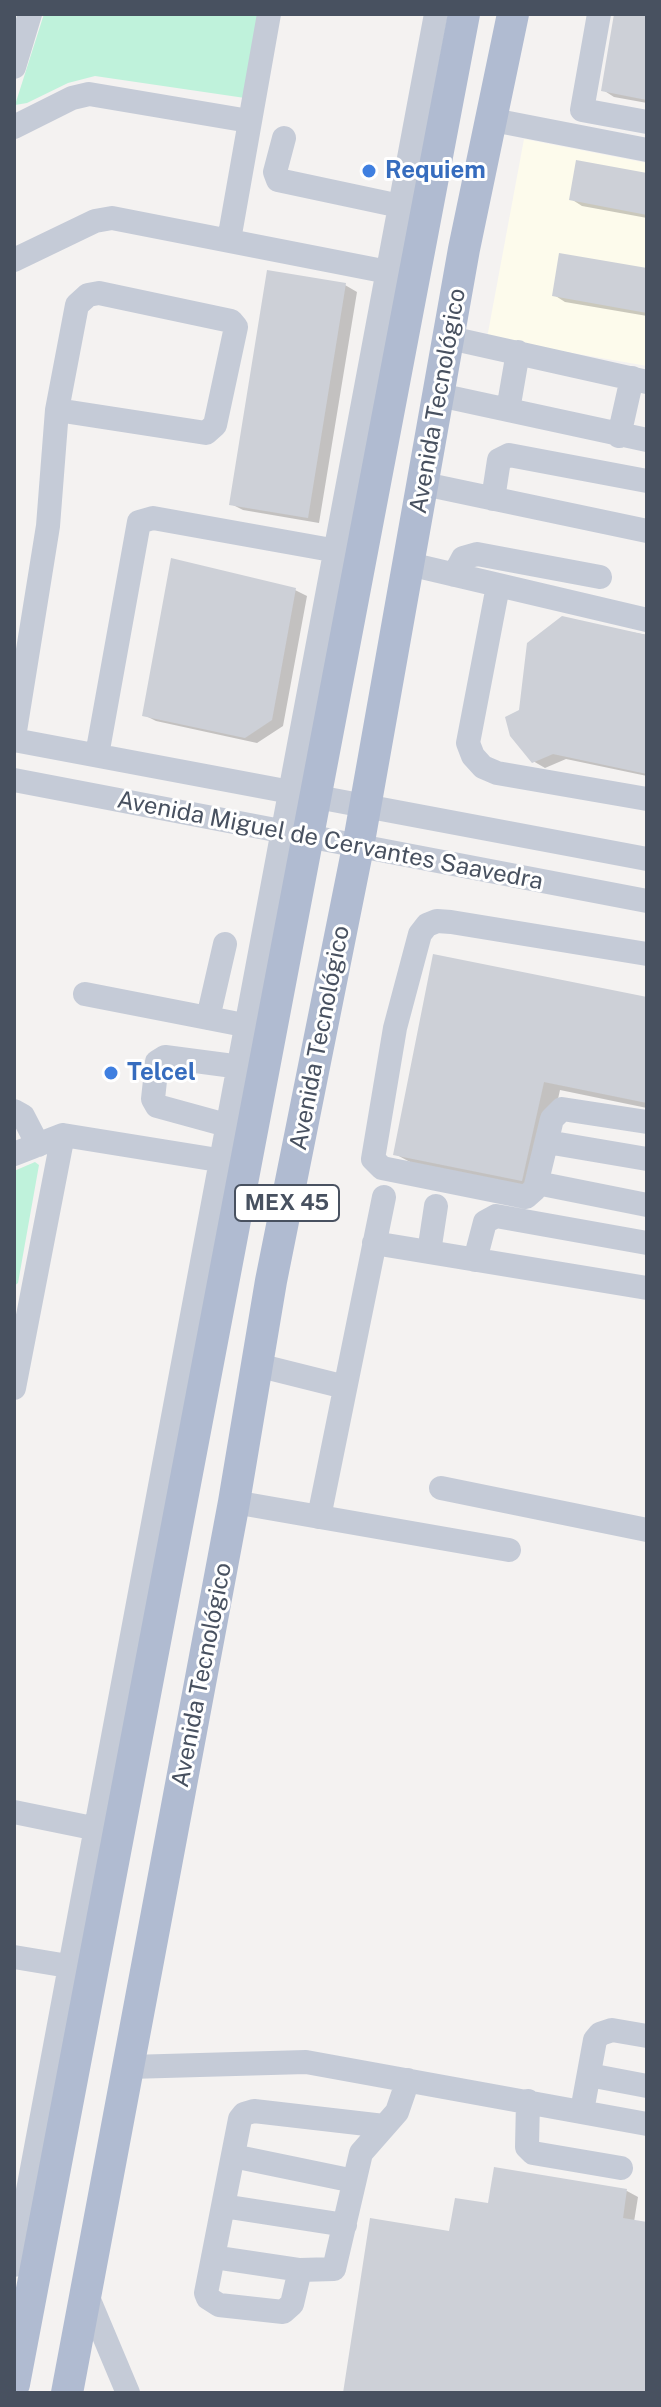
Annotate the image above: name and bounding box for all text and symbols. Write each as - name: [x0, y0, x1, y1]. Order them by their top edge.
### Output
- place label: Requiem: [385, 157, 486, 185]
- marker: Requiem: [360, 162, 378, 180]
- street label: Avenida Tecnológico: [404, 286, 472, 516]
- street label: Avenida Miguel de Cervantes Saavedra: [115, 786, 545, 896]
- street label: Avenida Tecnológico: [284, 923, 356, 1153]
- place label: Telcel: [127, 1059, 196, 1087]
- marker: Telcel: [102, 1064, 120, 1082]
- road number: MEX 45: [235, 1185, 339, 1221]
- street label: Avenida Tecnológico: [166, 1560, 238, 1790]

